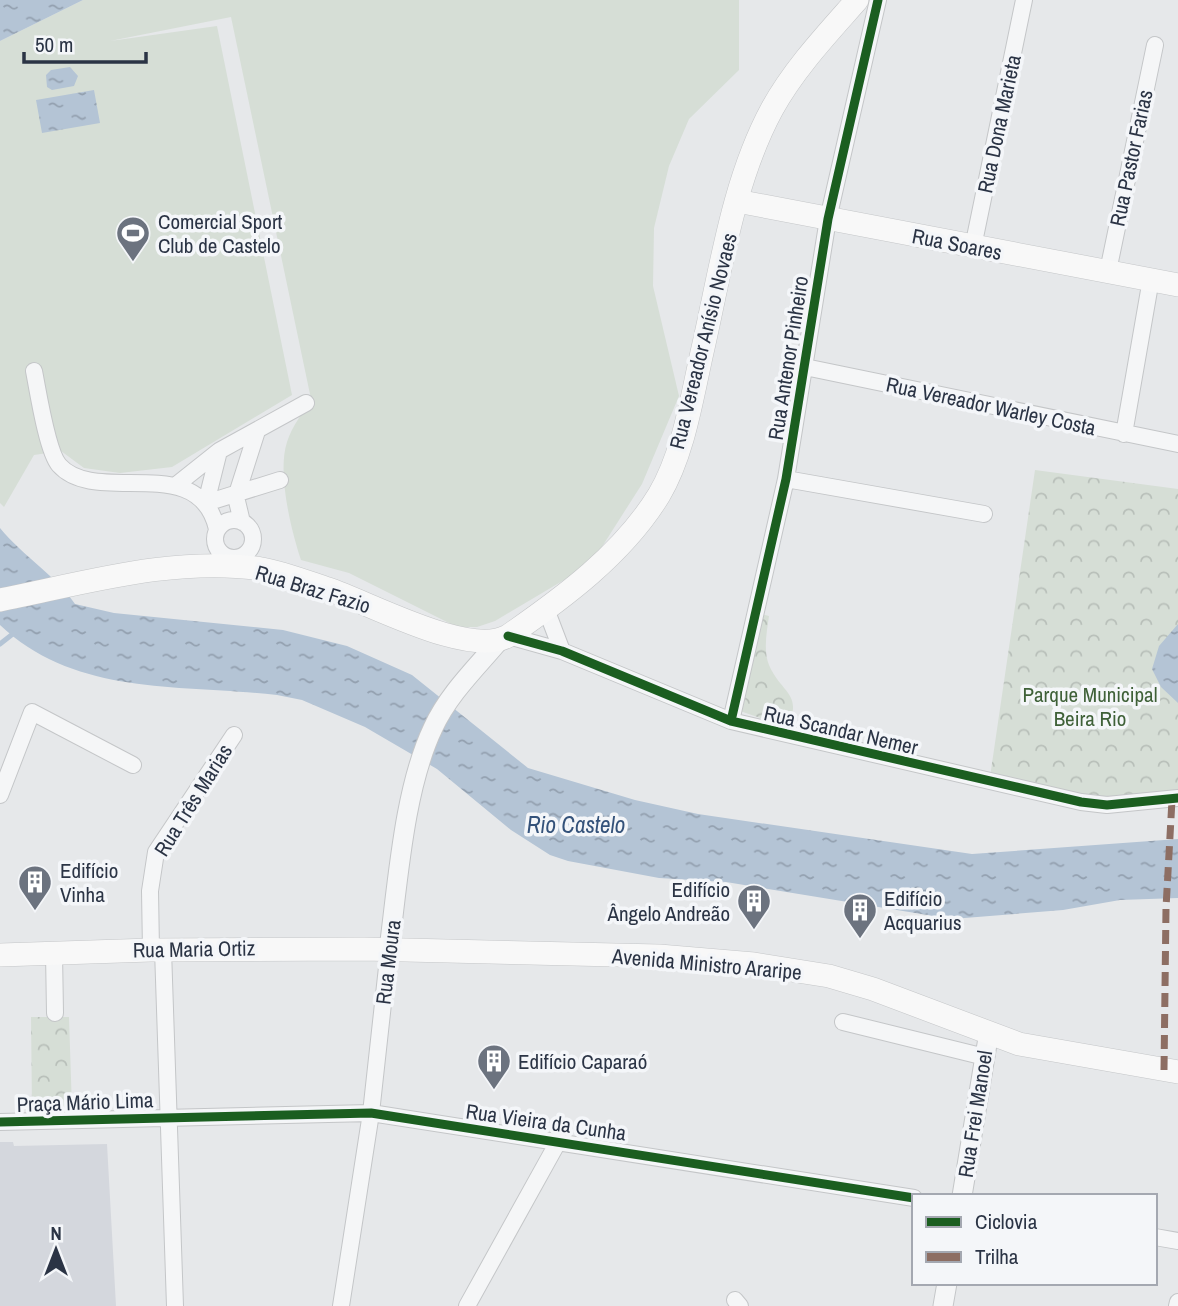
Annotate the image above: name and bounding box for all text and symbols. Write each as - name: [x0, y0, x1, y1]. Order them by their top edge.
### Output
- scale bar: [24, 21, 147, 65]
- text: 50 m: [35, 30, 73, 59]
- street label: Rua Dona Marieta: [970, 52, 1028, 196]
- street label: Rua Pastor Farias: [1102, 87, 1160, 229]
- place label: Comercial Sport Club de Castelo: [158, 207, 283, 260]
- sports icon: Comercial Sport Club de Castelo: [114, 214, 152, 263]
- street label: Rua Soares: [910, 221, 1004, 267]
- street label: Rua Vereador Anísio Novaes: [662, 230, 744, 452]
- street label: Rua Antenor Pinheiro: [761, 274, 815, 442]
- street label: Rua Vereador Warley Costa: [883, 370, 1099, 442]
- street label: Rua Braz Fazio: [252, 558, 374, 620]
- park label: Parque Municipal Beira Rio: [1023, 680, 1157, 733]
- street label: Rua Scandar Nemer: [761, 698, 921, 762]
- street label: Rua Três Marias: [147, 738, 239, 862]
- water label: Rio Castelo: [527, 809, 625, 840]
- place label: Edifício Vinha: [60, 856, 118, 909]
- building icon: Edifício Vinha: [16, 863, 54, 912]
- place label: Edifício Ângelo Andreão: [606, 875, 730, 928]
- building icon: Edifício Ângelo Andreão: [735, 882, 773, 931]
- place label: Edifício Acquarius: [883, 884, 962, 937]
- building icon: Edifício Acquarius: [841, 891, 879, 940]
- street label: Rua Moura: [368, 918, 408, 1006]
- street label: Rua Maria Ortiz: [133, 933, 256, 965]
- street label: Avenida Ministro Araripe: [610, 941, 803, 987]
- building icon: Edifício Caparaó: [475, 1042, 513, 1091]
- place label: Edifício Caparaó: [518, 1047, 647, 1076]
- street label: Rua Frei Manoel: [951, 1048, 999, 1180]
- street label: Praça Mário Lima: [16, 1085, 154, 1119]
- street label: Rua Vieira da Cunha: [464, 1096, 628, 1148]
- legend: [912, 1194, 1157, 1285]
- text: Ciclovia: [975, 1207, 1038, 1236]
- north arrow: [21, 1215, 91, 1285]
- text: N: [50, 1220, 62, 1246]
- text: Trilha: [975, 1242, 1019, 1271]

